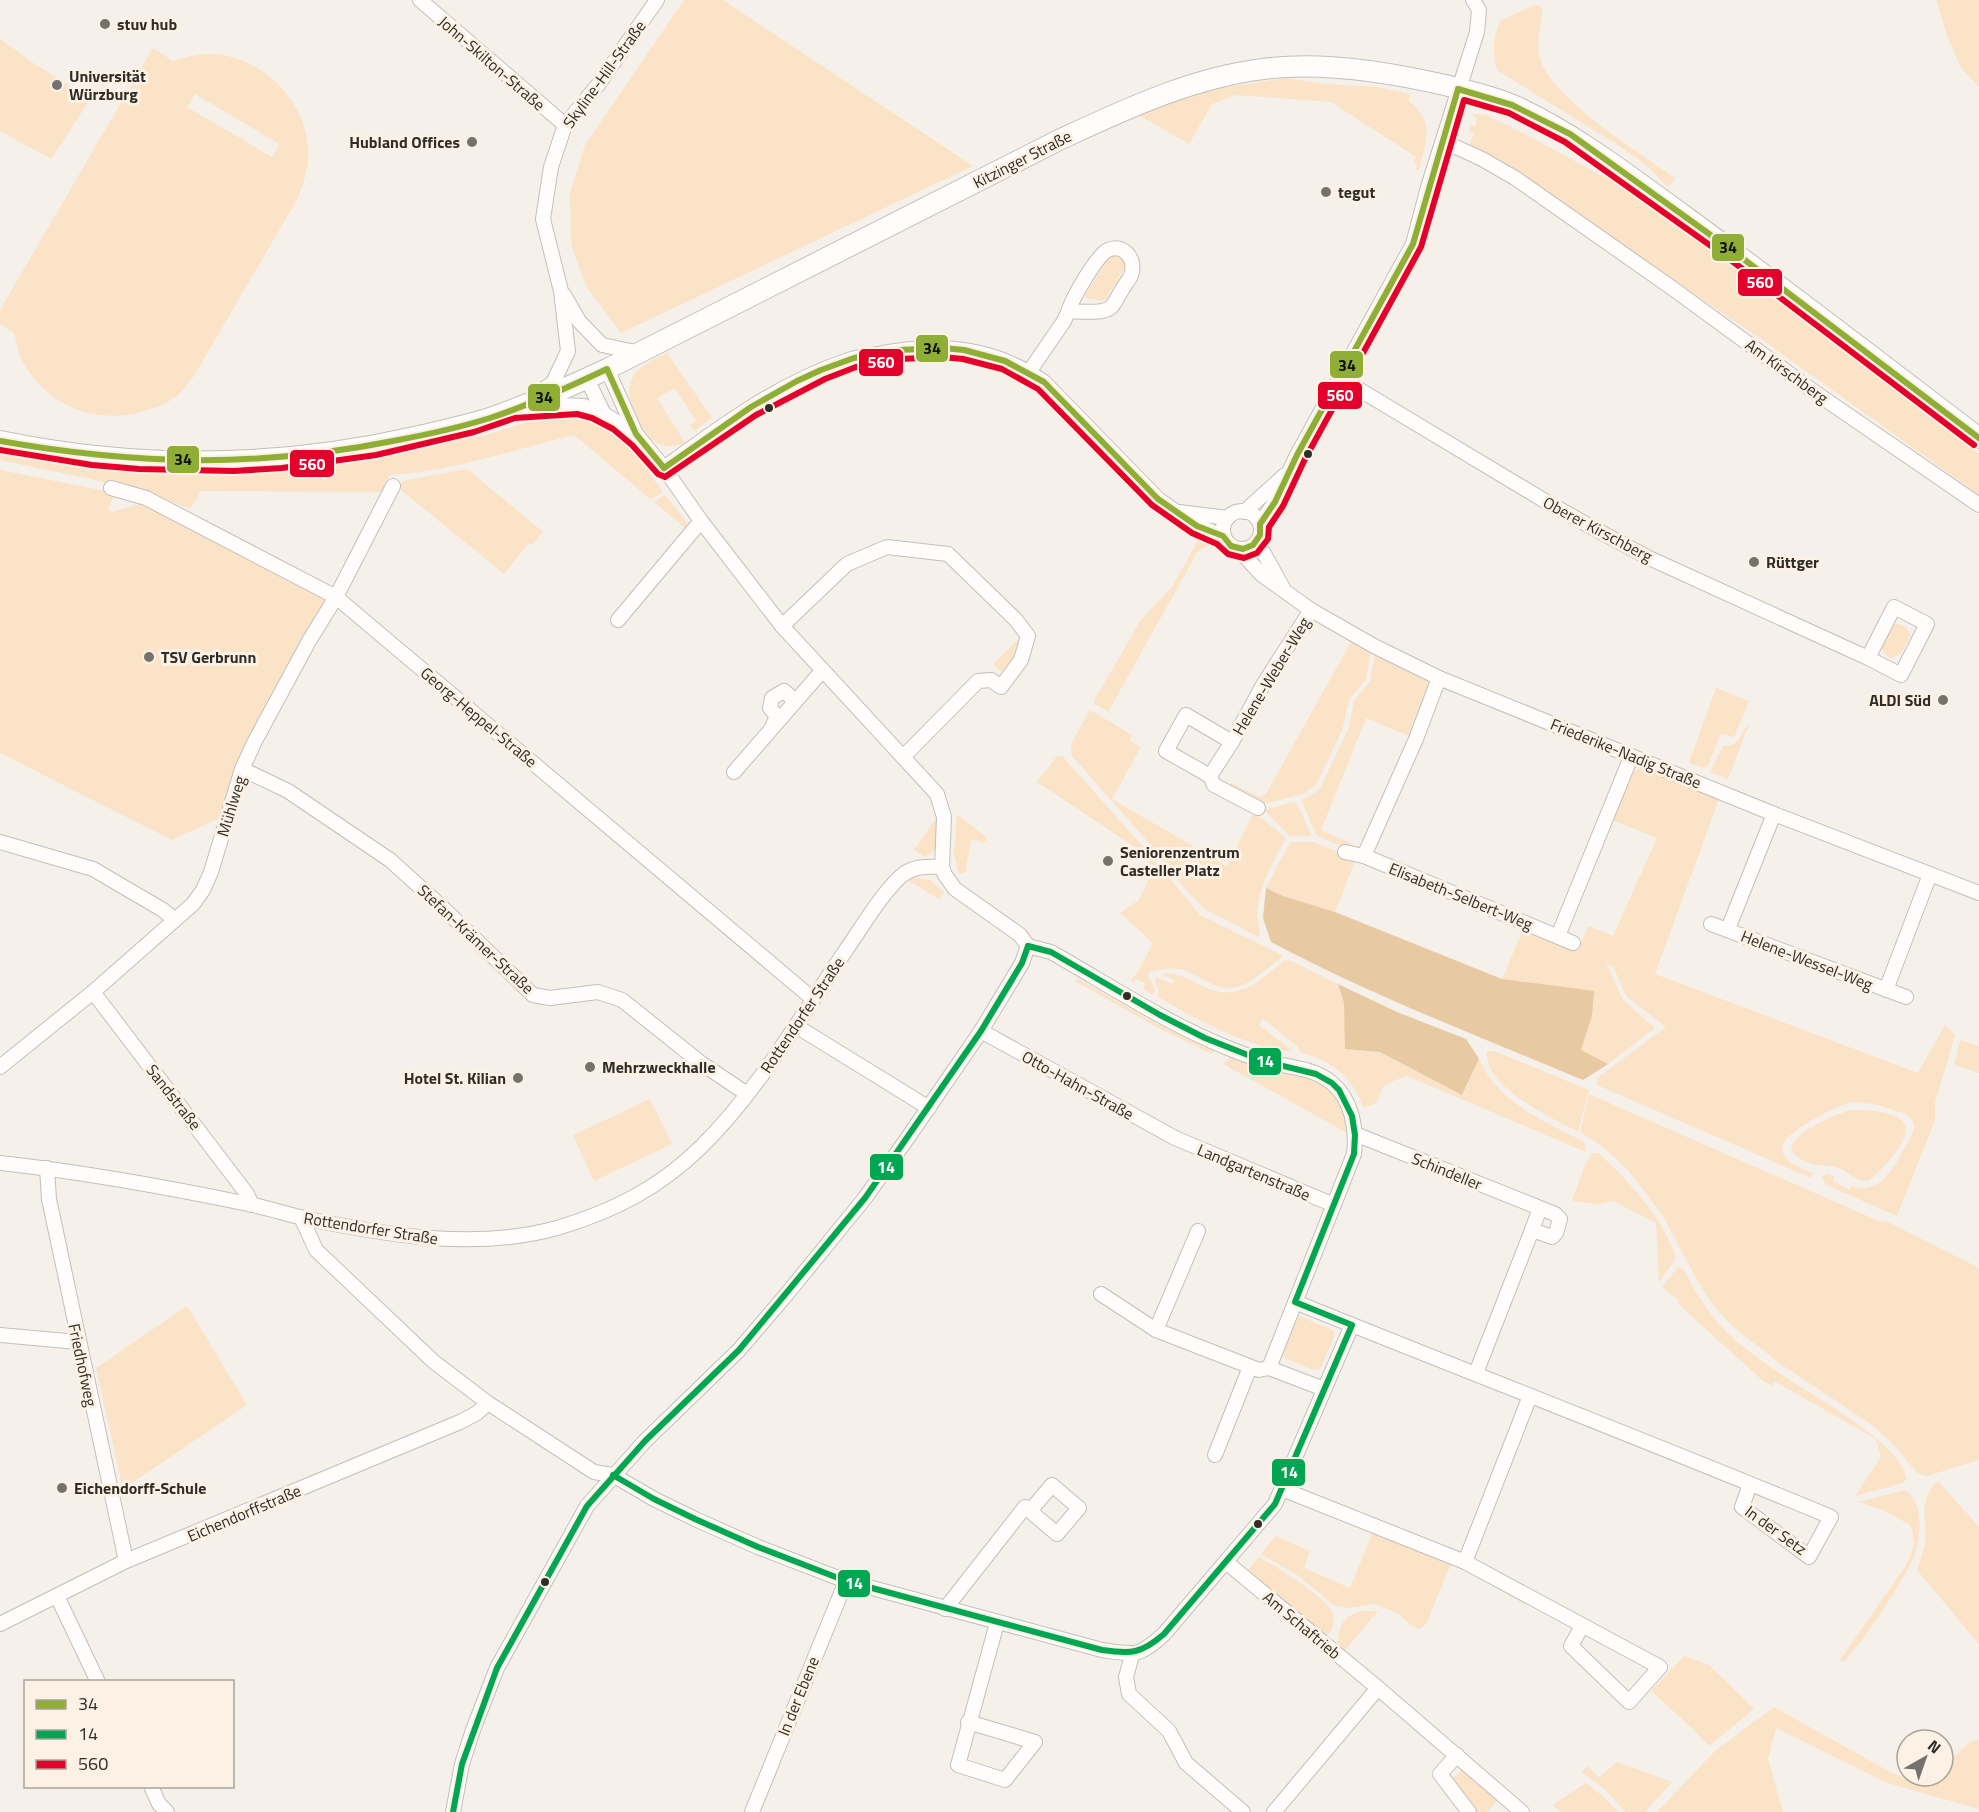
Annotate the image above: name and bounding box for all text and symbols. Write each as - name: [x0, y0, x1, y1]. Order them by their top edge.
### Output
- street label: John-Skilton-Straße: [433, 10, 551, 116]
- place label: stuv hub: [117, 12, 177, 36]
- street label: Skyline-Hill-Straße: [557, 15, 651, 133]
- marker: stuv hub: [98, 17, 112, 31]
- place label: Universität Würzburg: [69, 64, 146, 106]
- marker: Universität Würzburg: [50, 78, 64, 92]
- street label: Kitzinger Straße: [968, 124, 1076, 194]
- place label: Hubland Offices: [349, 130, 460, 154]
- marker: Hubland Offices: [465, 135, 479, 149]
- place label: tegut: [1338, 180, 1375, 204]
- marker: tegut: [1319, 185, 1333, 199]
- line badge: 34: [1711, 233, 1745, 262]
- text: 34: [1719, 235, 1737, 259]
- line badge: 560: [1737, 268, 1783, 297]
- text: 560: [1747, 270, 1773, 294]
- street label: Am Kirschberg: [1740, 333, 1834, 409]
- line badge: 34: [915, 334, 949, 363]
- text: 34: [923, 336, 941, 360]
- line badge: 560: [858, 348, 904, 377]
- text: 560: [868, 350, 894, 374]
- line badge: 34: [1329, 350, 1364, 379]
- text: 34: [1338, 353, 1356, 377]
- line badge: 560: [1317, 381, 1363, 410]
- line badge: 34: [527, 383, 561, 412]
- text: 560: [1327, 383, 1353, 407]
- text: 34: [535, 385, 553, 409]
- unlabelled marker: [763, 402, 775, 414]
- line badge: 34: [166, 445, 200, 474]
- text: 34: [174, 447, 192, 471]
- unlabelled marker: [1302, 448, 1314, 460]
- line badge: 560: [289, 449, 335, 478]
- text: 560: [299, 452, 325, 476]
- street label: Oberer Kirschberg: [1539, 490, 1657, 568]
- place label: Rüttger: [1766, 550, 1819, 574]
- marker: Rüttger: [1747, 555, 1761, 569]
- street label: Helene-Weber-Weg: [1226, 612, 1316, 740]
- place label: TSV Gerbrunn: [161, 645, 256, 669]
- marker: TSV Gerbrunn: [142, 650, 156, 664]
- street label: Georg-Heppel-Straße: [415, 661, 543, 773]
- place label: ALDI Süd: [1869, 688, 1931, 712]
- marker: ALDI Süd: [1936, 693, 1950, 707]
- street label: Friederike-Nadig Straße: [1547, 712, 1705, 794]
- street label: Mühlweg: [210, 773, 252, 839]
- place label: Seniorenzentrum Casteller Platz: [1120, 840, 1240, 882]
- marker: Seniorenzentrum Casteller Platz: [1101, 854, 1115, 868]
- street label: Elisabeth-Selbert-Weg: [1385, 856, 1537, 936]
- street label: Stefan-Krämer-Straße: [412, 879, 540, 999]
- street label: Helene-Wessel-Weg: [1738, 924, 1876, 996]
- street label: Rottendorfer Straße: [754, 952, 850, 1078]
- unlabelled marker: [1121, 990, 1133, 1002]
- street label: Otto-Hahn-Straße: [1018, 1044, 1138, 1126]
- line badge: 14: [1248, 1047, 1282, 1076]
- text: 14: [1256, 1049, 1274, 1073]
- place label: Mehrzweckhalle: [602, 1055, 716, 1079]
- street label: Sandstraße: [141, 1059, 207, 1135]
- marker: Mehrzweckhalle: [583, 1060, 597, 1074]
- place label: Hotel St. Kilian: [404, 1066, 506, 1090]
- marker: Hotel St. Kilian: [511, 1071, 525, 1085]
- street label: Landgartenstraße: [1194, 1137, 1314, 1207]
- street label: Schindeller: [1408, 1146, 1486, 1196]
- line badge: 14: [869, 1153, 904, 1181]
- text: 14: [877, 1155, 895, 1179]
- street label: Rottendorfer Straße: [302, 1206, 440, 1250]
- street label: Friedhofweg: [62, 1321, 104, 1409]
- line badge: 14: [1271, 1458, 1306, 1487]
- text: 14: [1280, 1460, 1298, 1484]
- place label: Eichendorff-Schule: [74, 1476, 206, 1500]
- street label: Eichendorffstraße: [183, 1478, 305, 1548]
- marker: Eichendorff-Schule: [55, 1481, 69, 1495]
- street label: In der Setz: [1740, 1499, 1812, 1561]
- unlabelled marker: [1252, 1518, 1264, 1530]
- line badge: 14: [837, 1569, 871, 1598]
- text: 14: [845, 1571, 863, 1595]
- unlabelled marker: [539, 1576, 551, 1588]
- street label: Am Schaftrieb: [1258, 1585, 1346, 1665]
- street label: In der Ebene: [771, 1653, 825, 1739]
- legend: [24, 1680, 234, 1788]
- text: 34: [78, 1690, 98, 1717]
- text: 14: [78, 1720, 98, 1747]
- north arrow: [1895, 1728, 1955, 1788]
- text: N: [1923, 1734, 1947, 1759]
- text: 560: [78, 1750, 108, 1777]

